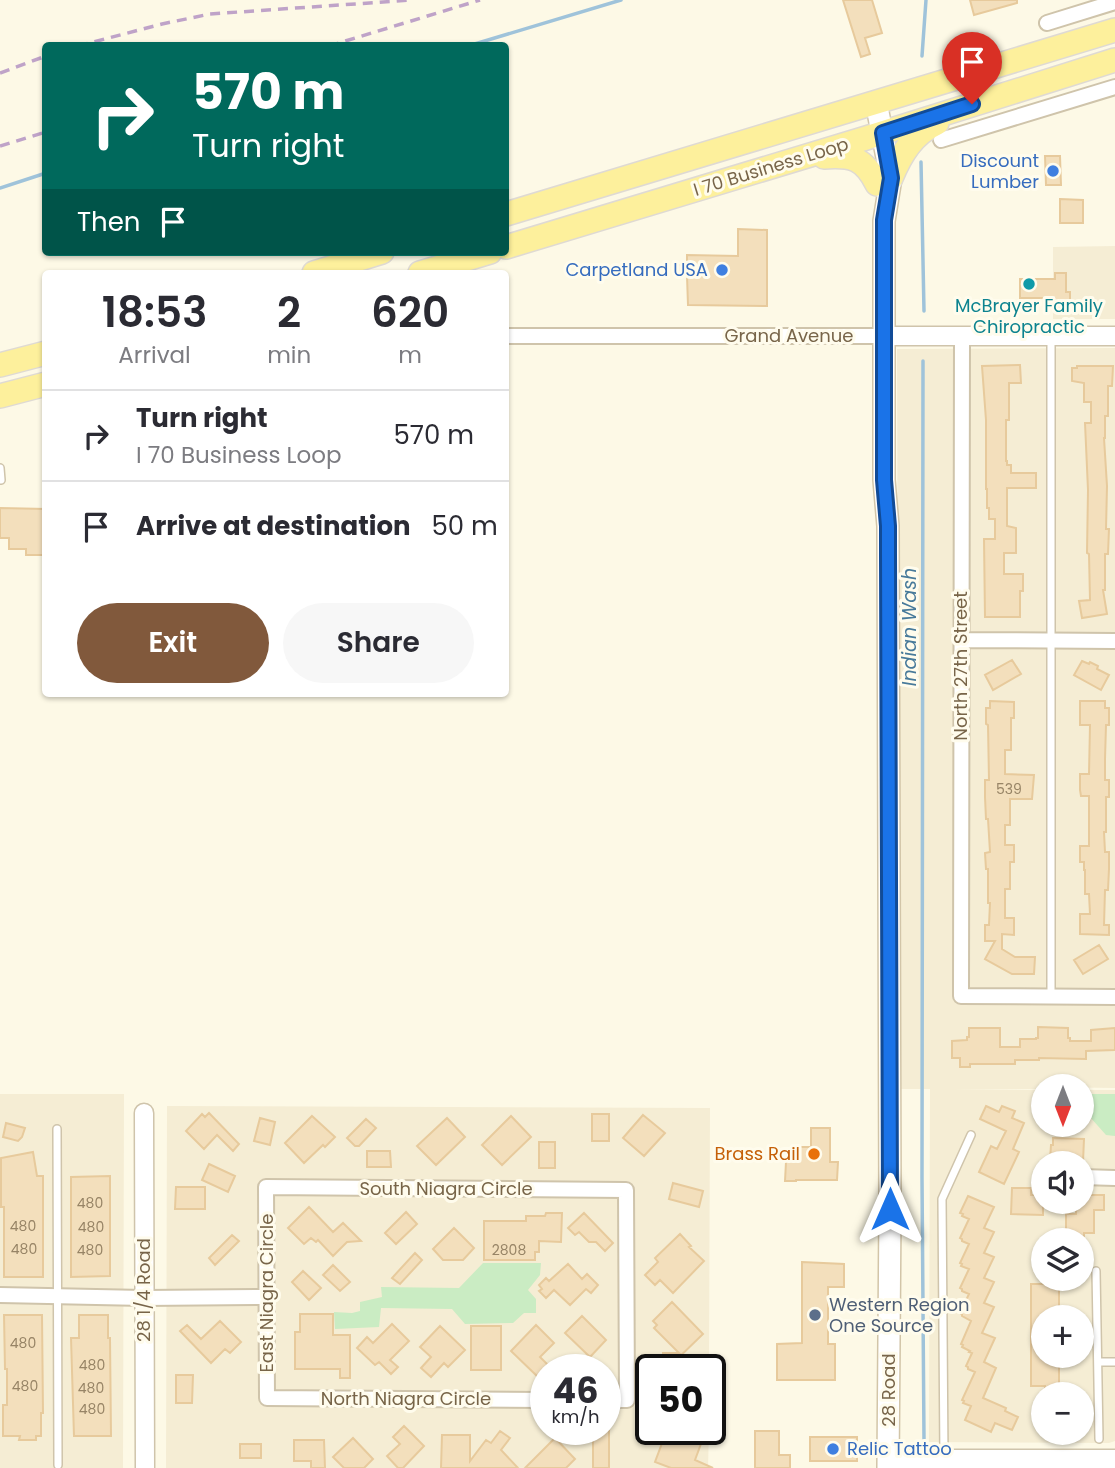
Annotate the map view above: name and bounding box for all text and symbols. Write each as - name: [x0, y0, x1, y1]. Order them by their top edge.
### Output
- pin: [942, 32, 1002, 104]
- icon: arrive: [953, 43, 991, 81]
- text: 570 m: [192, 58, 344, 126]
- icon: right: [77, 70, 168, 161]
- text: Turn right: [192, 123, 344, 168]
- street label: I 70 Business Loop: [690, 131, 851, 202]
- place label: Discount Lumber: [960, 148, 1039, 194]
- marker: Discount Lumber: [1045, 163, 1061, 179]
- icon: arrive: [154, 203, 192, 241]
- text: Then: [77, 204, 140, 240]
- place label: Carpetland USA: [565, 257, 708, 282]
- marker: Carpetland USA: [714, 262, 730, 278]
- marker: McBrayer Family Chiropractic: [1021, 276, 1037, 292]
- text: 18:53: [102, 283, 207, 342]
- text: 2: [277, 283, 301, 342]
- text: 620: [371, 283, 449, 342]
- place label: McBrayer Family Chiropractic: [955, 293, 1103, 339]
- street label: Grand Avenue: [725, 323, 853, 348]
- text: Arrival: [118, 339, 191, 371]
- text: min: [267, 339, 311, 371]
- text: m: [398, 339, 422, 371]
- text: Turn right: [136, 400, 268, 436]
- icon: right: [77, 417, 115, 455]
- text: 570 m: [393, 417, 474, 453]
- text: I 70 Business Loop: [136, 439, 341, 471]
- icon: arrive: [77, 508, 115, 546]
- text: Arrive at destination: [136, 508, 411, 544]
- text: 50 m: [432, 508, 498, 544]
- water label: Indian Wash: [896, 568, 923, 686]
- street label: North 27th Street: [948, 591, 973, 741]
- button: Exit: [77, 603, 269, 683]
- button: Share: [283, 603, 474, 683]
- house number: 539: [996, 779, 1022, 799]
- north arrow: [1031, 1074, 1094, 1138]
- map controls: [1031, 1074, 1094, 1445]
- place label: Brass Rail: [715, 1141, 800, 1166]
- marker: Brass Rail: [806, 1146, 822, 1162]
- button: sound: [1031, 1151, 1094, 1214]
- position arrow: [853, 1172, 927, 1246]
- street label: South Niagra Circle: [359, 1176, 533, 1201]
- house number: 480: [77, 1193, 103, 1213]
- street label: East Niagra Circle: [254, 1214, 279, 1372]
- house number: 480: [10, 1216, 36, 1236]
- house number: 480: [78, 1217, 104, 1237]
- button: layers: [1031, 1228, 1094, 1291]
- street label: 28 1/4 Road: [131, 1238, 156, 1342]
- house number: 480: [11, 1239, 37, 1259]
- house number: 480: [77, 1240, 103, 1260]
- house number: 2808: [492, 1240, 526, 1260]
- place label: Western Region One Source: [829, 1292, 970, 1338]
- button: +: [1031, 1305, 1094, 1368]
- marker: Western Region One Source: [807, 1307, 823, 1323]
- house number: 480: [10, 1333, 36, 1353]
- street label: 28 Road: [876, 1353, 901, 1427]
- speed limit sign: 50: [635, 1354, 726, 1445]
- house number: 480: [79, 1355, 105, 1375]
- text: 46: [553, 1366, 599, 1415]
- house number: 480: [12, 1376, 38, 1396]
- house number: 480: [78, 1378, 104, 1398]
- button: −: [1031, 1382, 1094, 1445]
- street label: North Niagra Circle: [321, 1386, 491, 1411]
- house number: 480: [79, 1399, 105, 1419]
- text: km/h: [552, 1404, 599, 1429]
- place label: Relic Tattoo: [847, 1436, 952, 1461]
- marker: Relic Tattoo: [825, 1441, 841, 1457]

